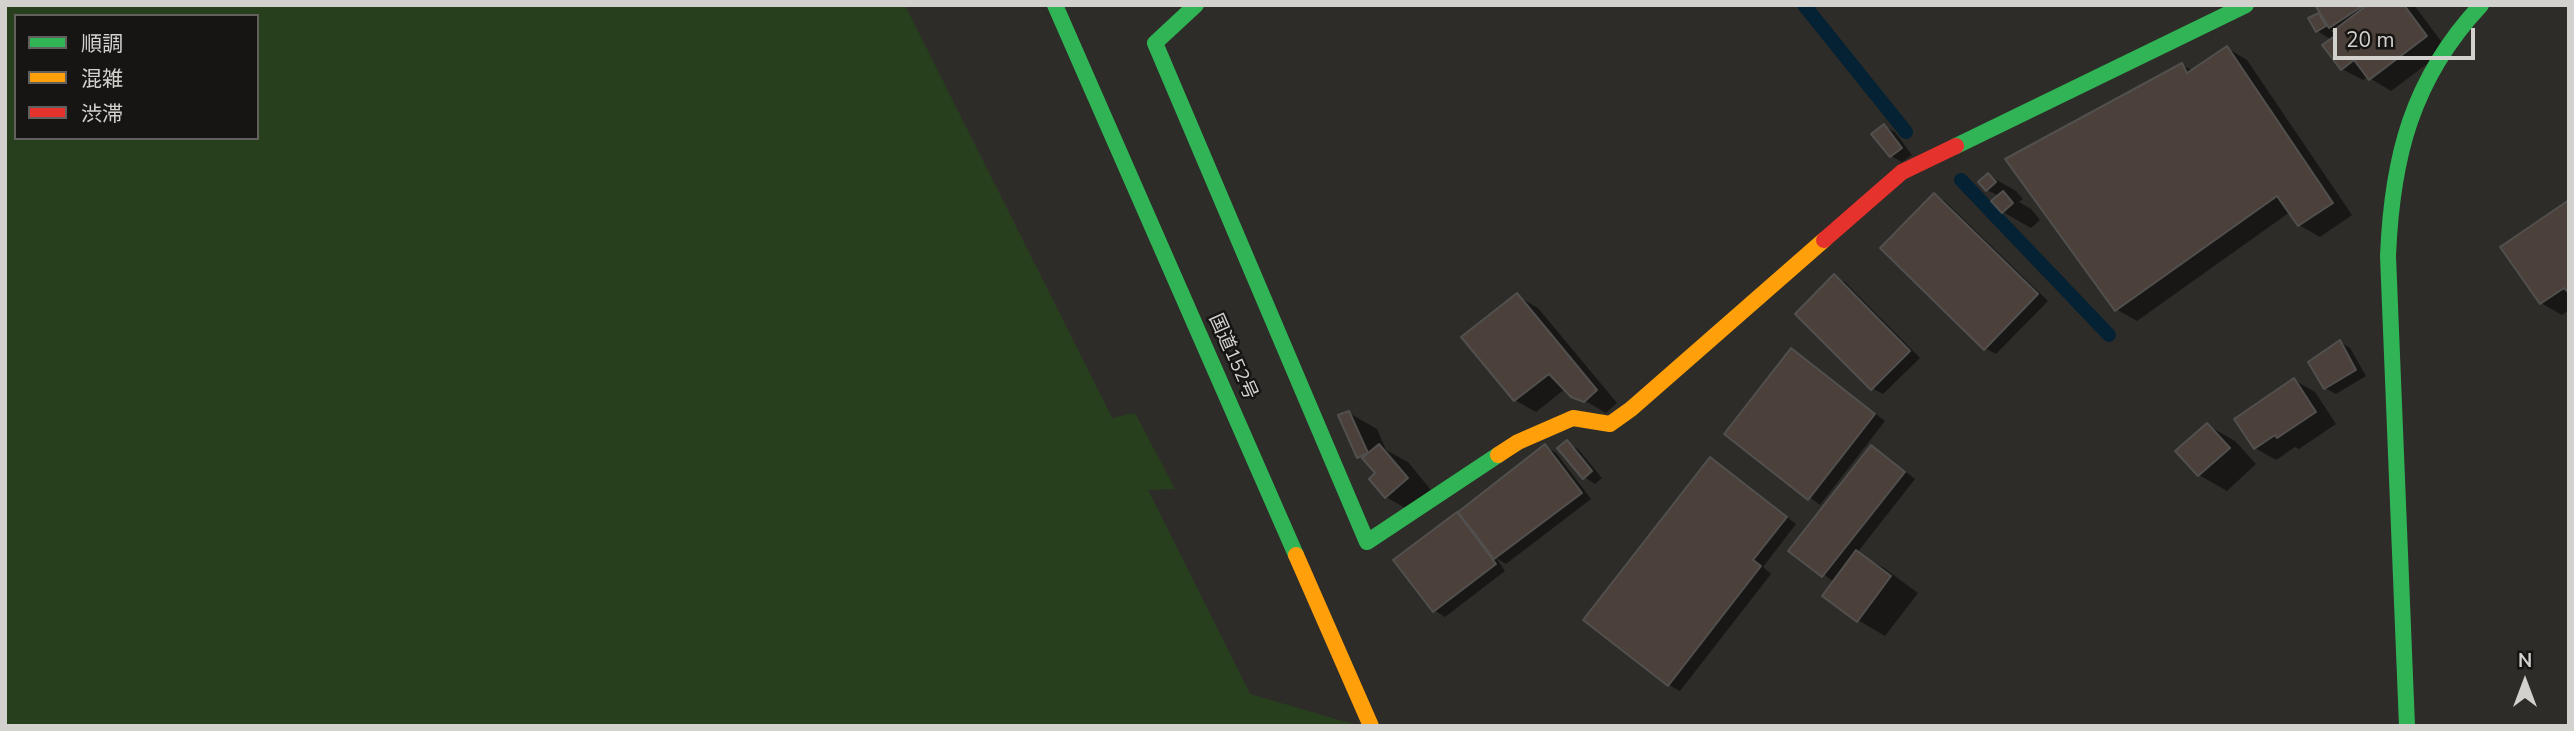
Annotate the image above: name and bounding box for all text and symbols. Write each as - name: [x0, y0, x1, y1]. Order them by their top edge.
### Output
- legend: [14, 14, 259, 140]
- scale bar: [2336, 14, 2478, 58]
- text: 20 m: [2346, 26, 2395, 54]
- text: 順調: [81, 30, 123, 58]
- text: 混雑: [81, 65, 123, 93]
- text: 渋滞: [81, 100, 123, 128]
- street label: 国道152号: [1203, 311, 1261, 403]
- north arrow: [2490, 647, 2560, 717]
- text: N: [2518, 648, 2532, 674]

